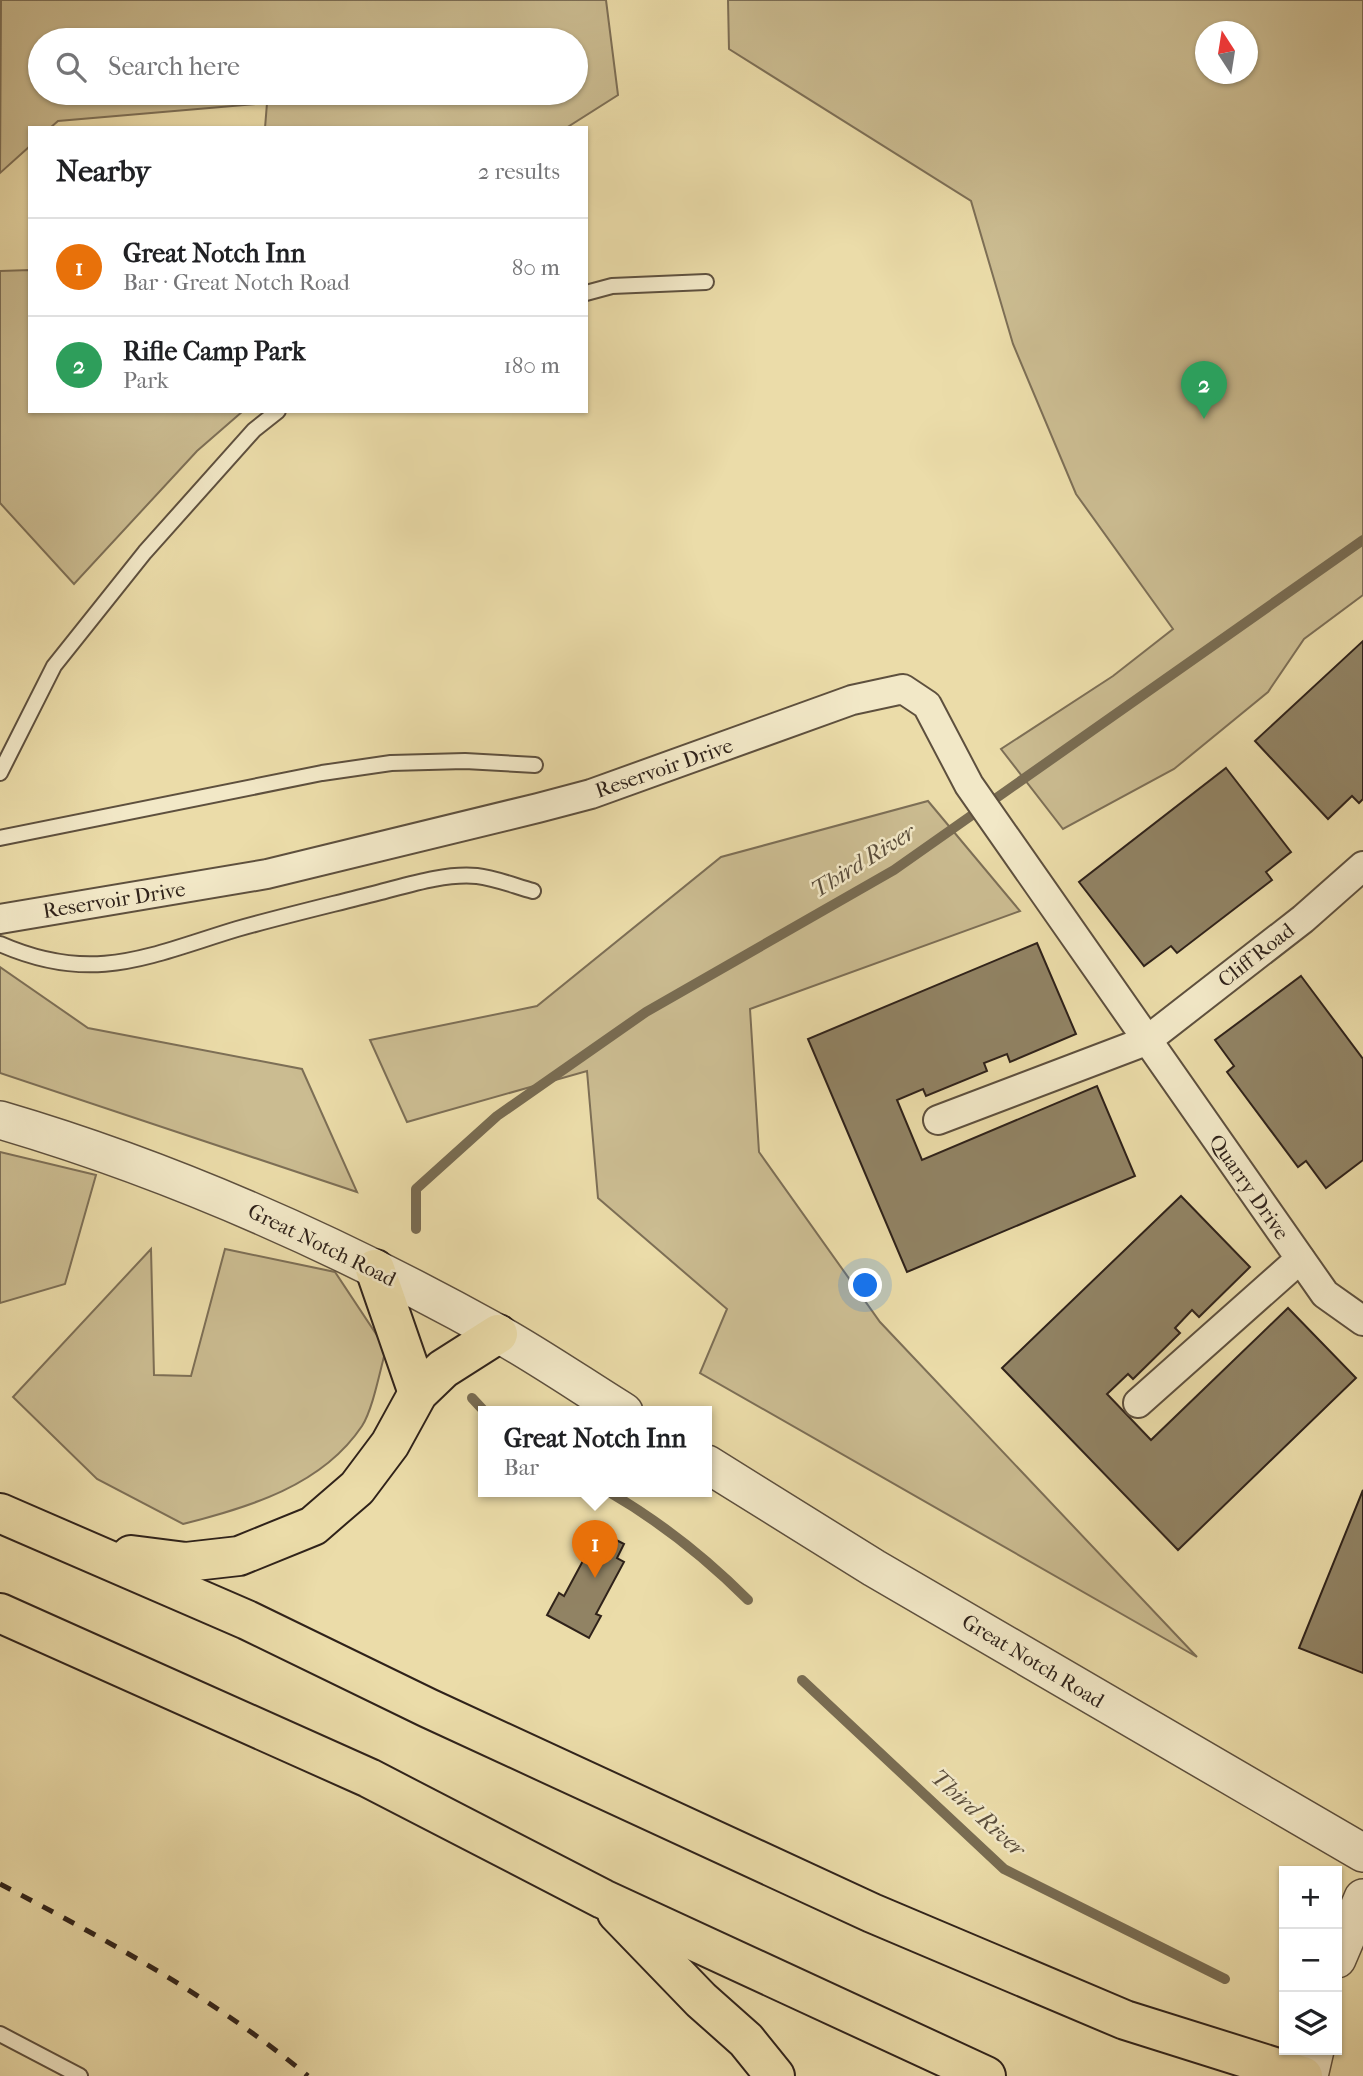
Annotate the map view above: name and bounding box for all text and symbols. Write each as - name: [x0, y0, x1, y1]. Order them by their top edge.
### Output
- north arrow: [1195, 21, 1258, 84]
- search box: [28, 28, 588, 105]
- icon: search: [52, 48, 90, 86]
- text: Search here: [108, 51, 240, 82]
- text: Nearby: [56, 154, 151, 189]
- text: 2 results: [478, 158, 560, 185]
- text: Great Notch Inn: [123, 238, 306, 269]
- text: 1: [75, 254, 83, 281]
- text: 80 m: [512, 254, 560, 281]
- text: Bar · Great Notch Road: [123, 269, 350, 296]
- text: Rifle Camp Park: [123, 336, 305, 367]
- text: 2: [73, 352, 85, 379]
- text: 180 m: [503, 352, 560, 379]
- pin: 2: [1181, 361, 1227, 419]
- text: Park: [123, 367, 169, 394]
- street label: Reservoir Drive: [592, 733, 736, 803]
- water label: Third River: [806, 817, 921, 904]
- street label: Reservoir Drive: [41, 877, 187, 923]
- street label: Cliff Road: [1213, 918, 1299, 992]
- street label: Quarry Drive: [1204, 1130, 1294, 1244]
- street label: Great Notch Road: [244, 1199, 400, 1291]
- your location: [848, 1268, 882, 1302]
- popup: [478, 1406, 712, 1497]
- text: Great Notch Inn: [504, 1423, 686, 1454]
- text: Bar: [504, 1454, 539, 1481]
- pin: 1: [572, 1520, 618, 1578]
- street label: Great Notch Road: [958, 1609, 1109, 1713]
- water label: Third River: [925, 1764, 1032, 1864]
- map controls: [1279, 1866, 1342, 2055]
- button: +: [1279, 1866, 1342, 1929]
- button: −: [1279, 1929, 1342, 1992]
- button: layers: [1279, 1992, 1342, 2055]

